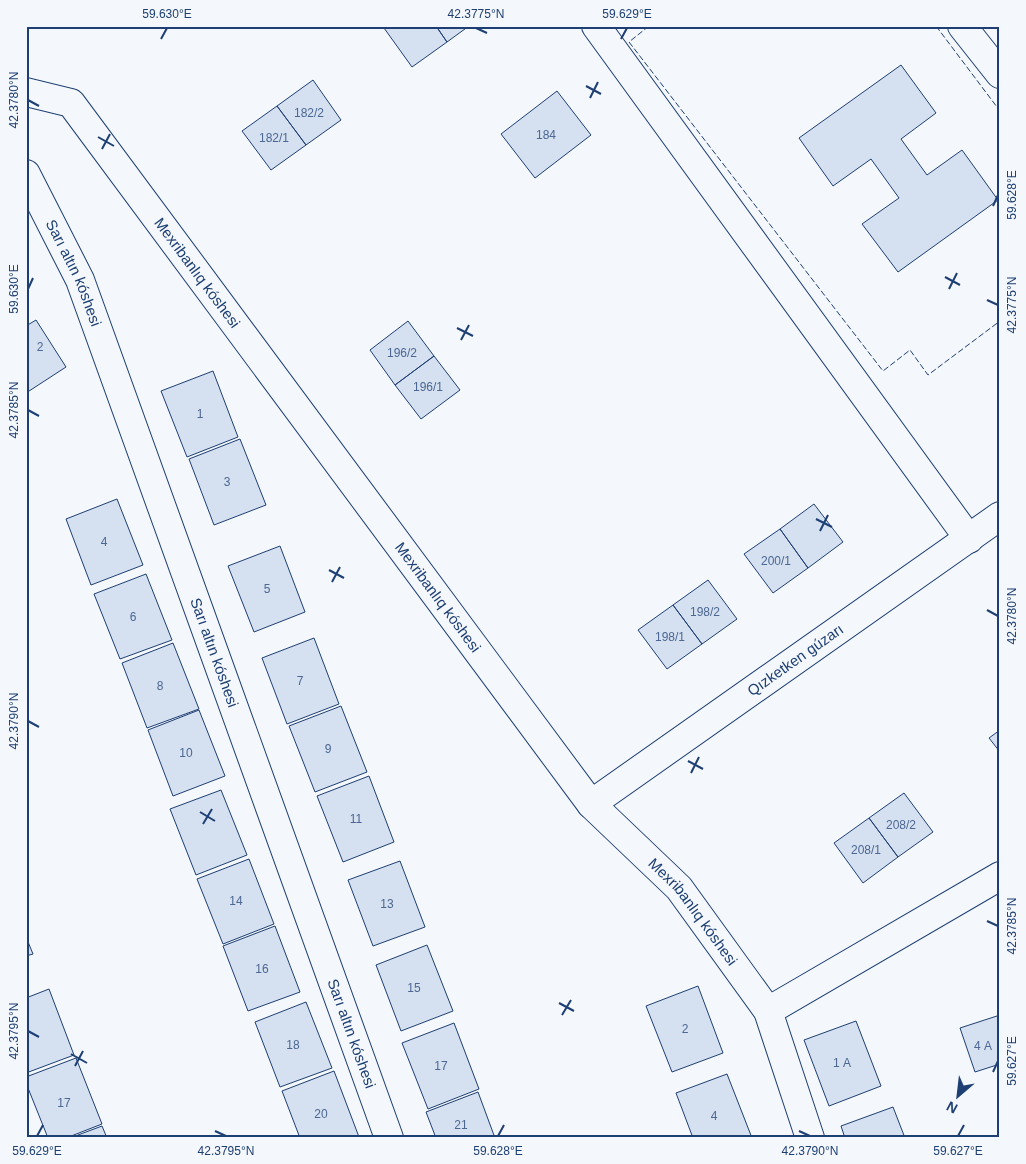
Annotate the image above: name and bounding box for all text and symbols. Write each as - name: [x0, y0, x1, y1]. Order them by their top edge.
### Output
- text: 59.630°E: [142, 7, 192, 21]
- text: 42.3775°N: [448, 7, 504, 21]
- text: 59.629°E: [602, 7, 652, 21]
- text: 42.3780°N: [7, 72, 21, 128]
- house number: 182/2: [294, 106, 324, 120]
- house number: 184: [536, 128, 556, 142]
- house number: 182/1: [259, 131, 289, 145]
- text: 59.628°E: [1005, 170, 1019, 220]
- street label: Mexribanlıq kóshesi: [151, 214, 244, 331]
- street label: Sarı altın kóshesi: [43, 217, 105, 328]
- text: 59.630°E: [7, 264, 21, 314]
- text: 42.3775°N: [1005, 277, 1019, 333]
- house number: 2: [37, 340, 44, 354]
- house number: 196/2: [387, 346, 417, 360]
- house number: 196/1: [413, 380, 443, 394]
- text: 42.3785°N: [7, 382, 21, 438]
- house number: 1: [197, 407, 204, 421]
- house number: 3: [224, 475, 231, 489]
- house number: 4: [101, 535, 108, 549]
- street label: Mexribanlıq kóshesi: [392, 539, 485, 656]
- house number: 200/1: [761, 554, 791, 568]
- house number: 5: [264, 582, 271, 596]
- text: 42.3780°N: [1005, 588, 1019, 644]
- street label: Sarı altın kóshesi: [187, 595, 242, 709]
- house number: 198/2: [690, 605, 720, 619]
- house number: 6: [130, 610, 137, 624]
- street label: Qızketken gúzarı: [744, 620, 846, 699]
- house number: 198/1: [655, 630, 685, 644]
- house number: 7: [297, 674, 304, 688]
- house number: 8: [157, 679, 164, 693]
- text: 42.3790°N: [7, 693, 21, 749]
- house number: 9: [325, 742, 332, 756]
- house number: 10: [179, 746, 193, 760]
- house number: 11: [350, 812, 363, 826]
- house number: 208/2: [886, 818, 916, 832]
- house number: 208/1: [851, 843, 881, 857]
- street label: Mexribanlıq kóshesi: [645, 854, 741, 968]
- house number: 14: [229, 894, 243, 908]
- house number: 13: [380, 897, 394, 911]
- text: 42.3785°N: [1005, 898, 1019, 954]
- house number: 16: [255, 962, 269, 976]
- street label: Sarı altın kóshesi: [324, 976, 379, 1091]
- house number: 15: [407, 981, 421, 995]
- text: 42.3795°N: [7, 1003, 21, 1059]
- house number: 2: [682, 1022, 689, 1036]
- text: 59.627°E: [1005, 1036, 1019, 1086]
- house number: 18: [286, 1038, 300, 1052]
- house number: 4 А: [974, 1039, 992, 1053]
- house number: 1 А: [833, 1056, 851, 1070]
- house number: 17: [434, 1059, 448, 1073]
- north arrow: [934, 1072, 984, 1122]
- house number: 17: [57, 1096, 71, 1110]
- text: N: [944, 1098, 960, 1117]
- house number: 20: [314, 1107, 328, 1121]
- house number: 4: [711, 1109, 718, 1123]
- house number: 21: [454, 1118, 468, 1132]
- text: 59.629°E: [12, 1144, 62, 1158]
- text: 42.3795°N: [198, 1144, 254, 1158]
- text: 59.628°E: [473, 1144, 523, 1158]
- text: 42.3790°N: [782, 1144, 838, 1158]
- text: 59.627°E: [933, 1144, 983, 1158]

